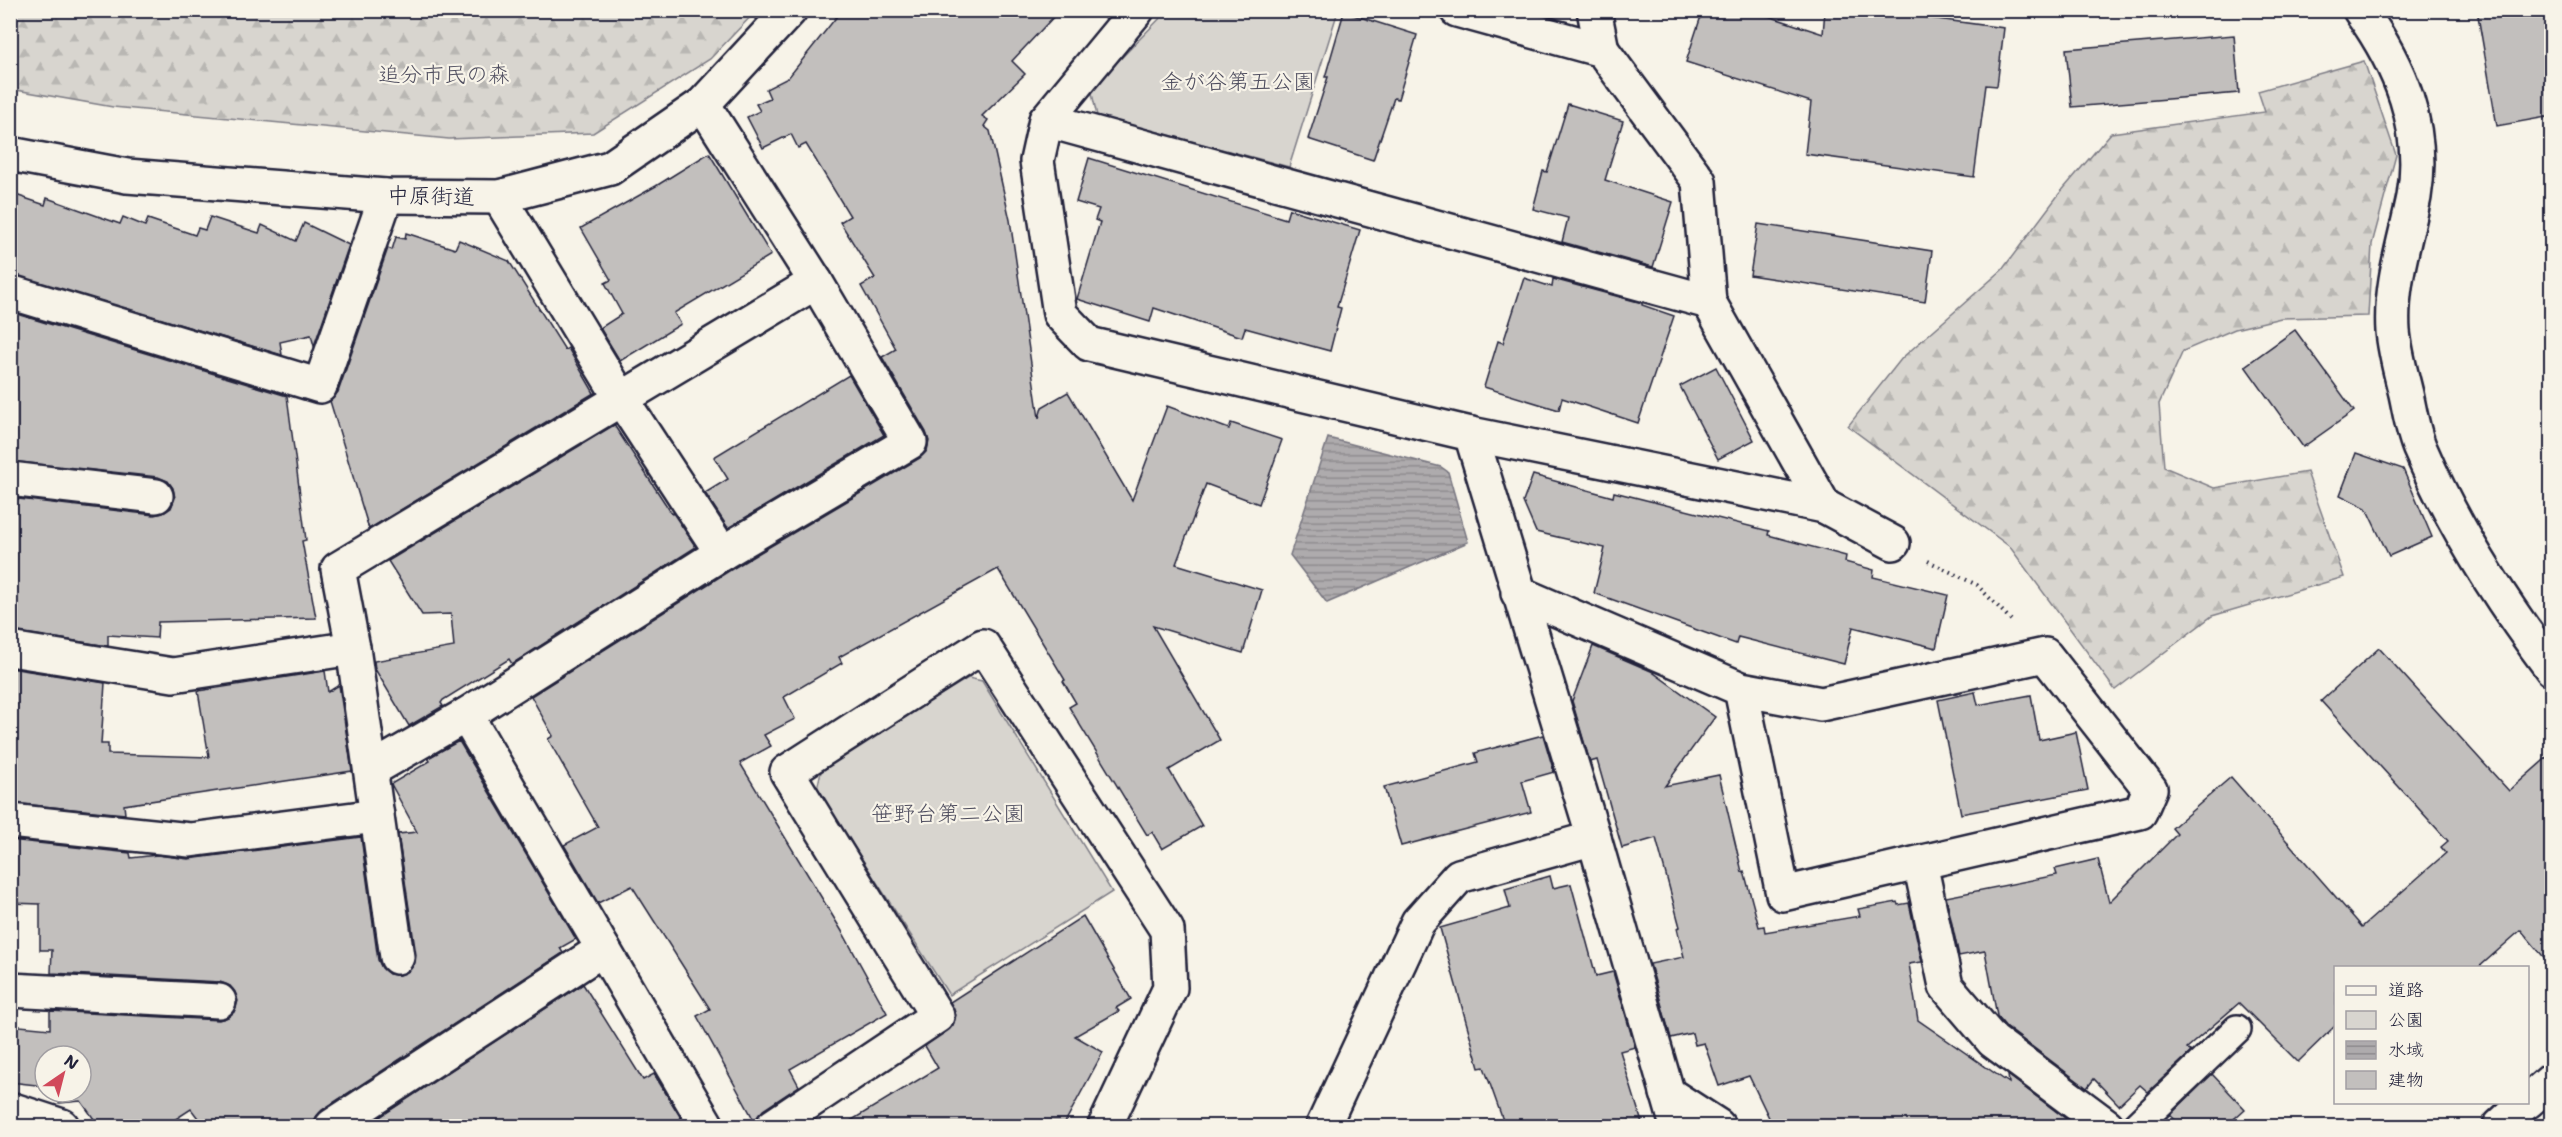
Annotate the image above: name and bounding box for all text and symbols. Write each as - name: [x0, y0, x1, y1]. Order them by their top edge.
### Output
- park label: 追分市民の森: [378, 60, 510, 89]
- park label: 金が谷第五公園: [1161, 67, 1315, 96]
- street label: 中原街道: [387, 181, 475, 211]
- park label: 笹野台第二公園: [871, 799, 1025, 828]
- legend: [2334, 966, 2529, 1104]
- text: 道路: [2388, 978, 2424, 1002]
- text: 公園: [2388, 1008, 2424, 1032]
- text: 水域: [2388, 1038, 2424, 1062]
- north arrow: [33, 1044, 93, 1104]
- text: N: [60, 1050, 83, 1074]
- text: 建物: [2388, 1068, 2424, 1092]

